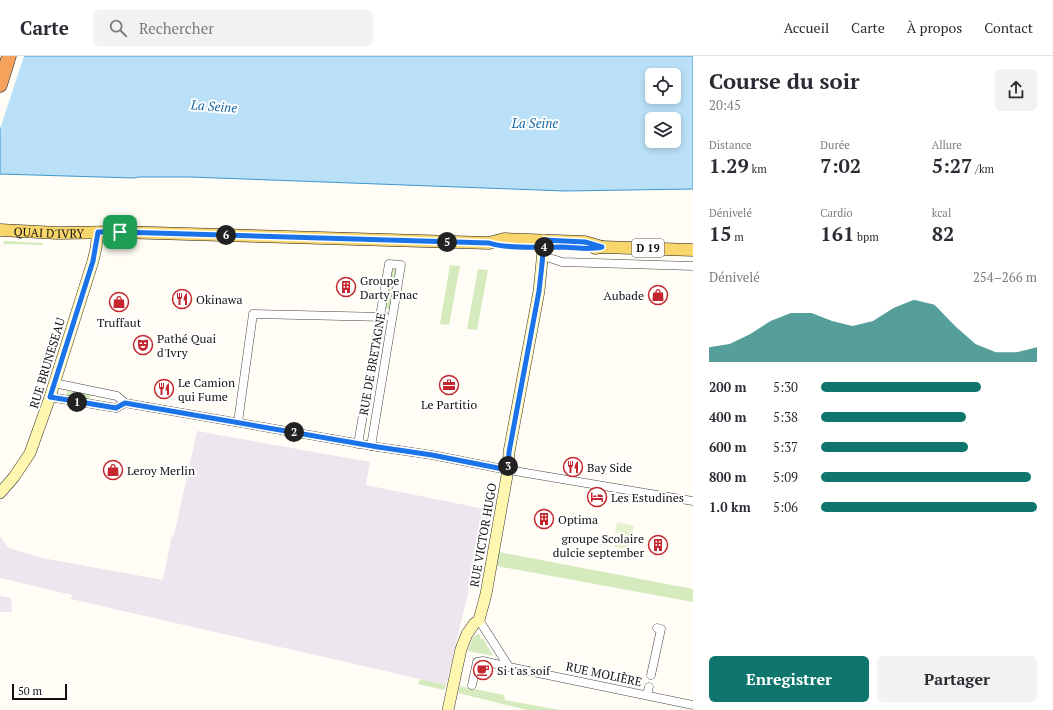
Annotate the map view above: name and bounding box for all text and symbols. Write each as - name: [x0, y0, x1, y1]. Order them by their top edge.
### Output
- search box: [93, 10, 373, 46]
- text: Carte: [20, 15, 69, 40]
- icon: search: [107, 17, 129, 39]
- text: Rechercher: [139, 18, 214, 38]
- text: Accueil: [784, 18, 829, 37]
- text: Carte: [851, 18, 885, 37]
- text: À propos: [907, 18, 962, 37]
- text: Contact: [984, 18, 1033, 37]
- text: Course du soir: [709, 66, 859, 95]
- map controls: [645, 68, 681, 148]
- button: locate: [645, 68, 681, 104]
- button: share: [995, 69, 1037, 111]
- water label: La Seine: [189, 95, 238, 117]
- text: 20:45: [709, 96, 741, 114]
- button: layers: [645, 112, 681, 148]
- water label: La Seine: [511, 114, 558, 132]
- text: Distance: [709, 138, 752, 152]
- text: Durée: [820, 138, 850, 152]
- text: Allure: [932, 138, 962, 152]
- text: 1.29: [709, 152, 749, 179]
- text: 7:02: [820, 152, 861, 179]
- text: 5:27: [932, 152, 972, 179]
- text: km: [749, 162, 767, 176]
- text: /km: [972, 162, 994, 176]
- text: Dénivelé: [709, 206, 752, 220]
- text: Cardio: [820, 206, 853, 220]
- text: kcal: [932, 206, 951, 220]
- pin: [103, 215, 137, 249]
- text: 15: [709, 220, 732, 247]
- text: 161: [820, 220, 854, 247]
- text: 82: [932, 220, 954, 247]
- icon: arrive: [109, 221, 131, 243]
- street label: QUAI D'IVRY: [13, 223, 84, 241]
- pin: 6: [216, 225, 236, 245]
- text: 6: [223, 228, 229, 242]
- text: m: [732, 230, 744, 244]
- text: bpm: [854, 230, 879, 244]
- pin: 5: [437, 232, 457, 252]
- text: 5: [444, 235, 450, 249]
- pin: 4: [534, 237, 554, 257]
- road number: D 19: [632, 239, 664, 257]
- text: 4: [541, 240, 547, 254]
- text: Dénivelé: [709, 268, 760, 286]
- text: 254–266 m: [973, 268, 1037, 286]
- place label: Groupe Darty Fnac: [360, 273, 418, 302]
- building icon: Groupe Darty Fnac: [335, 276, 357, 298]
- shop icon: Aubade: [647, 284, 669, 306]
- restaurant icon: Okinawa: [171, 288, 193, 310]
- place label: Aubade: [604, 288, 644, 303]
- shop icon: Truffaut: [108, 291, 130, 313]
- place label: Okinawa: [196, 292, 243, 307]
- street label: RUE DE BRETAGNE: [356, 311, 388, 417]
- place label: Truffaut: [97, 315, 142, 330]
- street label: RUE BRUNESEAU: [26, 316, 68, 410]
- place label: Pathé Quai d'Ivry: [157, 331, 216, 360]
- theatre icon: Pathé Quai d'Ivry: [132, 334, 154, 356]
- office icon: Le Partitio: [438, 374, 460, 396]
- place label: Le Camion qui Fume: [178, 375, 235, 404]
- restaurant icon: Le Camion qui Fume: [153, 378, 175, 400]
- text: 200 m: [709, 378, 747, 396]
- text: 5:30: [773, 378, 798, 396]
- pin: 1: [67, 392, 87, 412]
- text: 1: [74, 395, 80, 409]
- place label: Le Partitio: [421, 397, 477, 412]
- text: 400 m: [709, 408, 747, 426]
- text: 5:38: [773, 408, 798, 426]
- pin: 2: [284, 422, 304, 442]
- text: 2: [291, 425, 297, 439]
- text: 600 m: [709, 438, 747, 456]
- text: 5:37: [773, 438, 798, 456]
- pin: 3: [498, 456, 518, 476]
- restaurant icon: Bay Side: [562, 456, 584, 478]
- shop icon: Leroy Merlin: [102, 459, 124, 481]
- text: 3: [505, 459, 511, 473]
- place label: Bay Side: [587, 460, 632, 475]
- place label: Leroy Merlin: [127, 463, 195, 478]
- text: 800 m: [709, 468, 747, 486]
- text: 5:09: [773, 468, 798, 486]
- street label: RUE VICTOR HUGO: [466, 482, 500, 588]
- hotel icon: Les Estudines: [586, 486, 608, 508]
- place label: Les Estudines: [611, 490, 684, 505]
- text: 1.0 km: [709, 498, 751, 516]
- text: 5:06: [773, 498, 798, 516]
- building icon: Optima: [533, 508, 555, 530]
- place label: Optima: [558, 512, 598, 527]
- place label: groupe Scolaire dulcie september: [553, 531, 644, 560]
- building icon: groupe Scolaire dulcie september: [647, 534, 669, 556]
- button: Enregistrer: [709, 656, 869, 702]
- button: Partager: [877, 656, 1037, 702]
- cafe icon: Si t'as soif: [472, 659, 494, 681]
- street label: RUE MOLIÈRE: [565, 659, 643, 689]
- place label: Si t'as soif: [497, 663, 551, 678]
- scale bar: [12, 682, 67, 701]
- text: 50 m: [18, 684, 42, 698]

